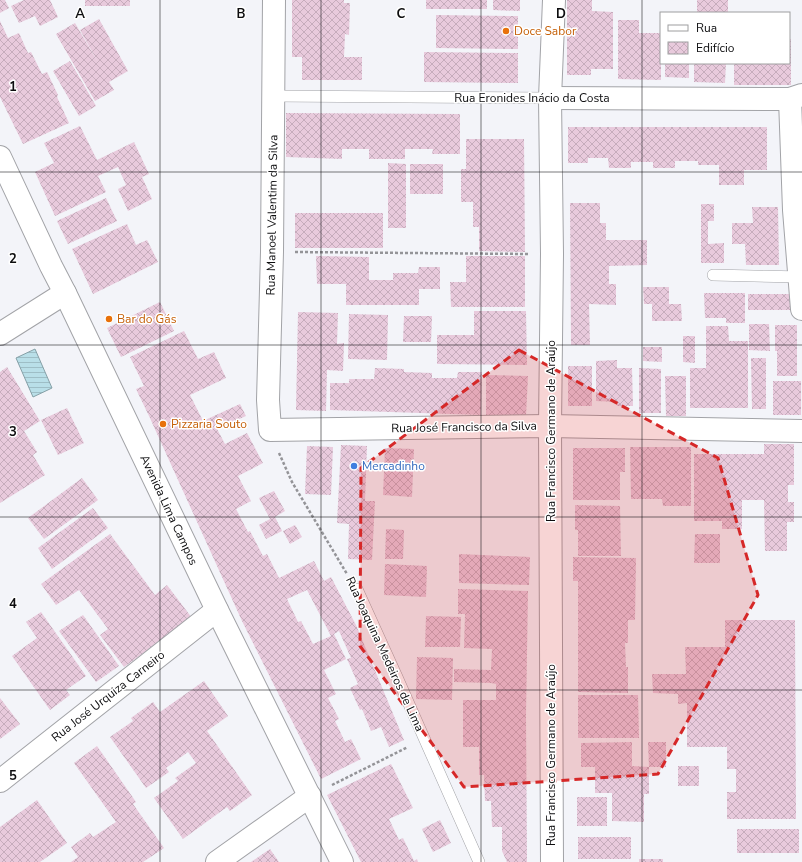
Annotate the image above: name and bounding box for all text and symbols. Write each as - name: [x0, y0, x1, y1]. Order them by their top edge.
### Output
- text: A: [75, 5, 85, 23]
- text: B: [237, 5, 246, 23]
- text: C: [397, 5, 406, 23]
- text: D: [556, 5, 566, 23]
- legend: [660, 12, 790, 64]
- text: Rua: [696, 20, 717, 36]
- place label: Doce Sabor: [514, 23, 577, 39]
- marker: Doce Sabor: [501, 26, 511, 36]
- text: Edifício: [696, 40, 735, 56]
- text: 1: [9, 78, 17, 96]
- street label: Rua Eronides Inácio da Costa: [454, 90, 610, 106]
- street label: Rua Manoel Valentim da Silva: [263, 134, 281, 296]
- text: 2: [9, 250, 17, 268]
- place label: Bar do Gás: [117, 311, 177, 327]
- marker: Bar do Gás: [104, 314, 114, 324]
- street label: Rua Francisco Germano de Araújo: [543, 340, 559, 522]
- place label: Pizzaria Souto: [171, 416, 247, 432]
- street label: Rua José Francisco da Silva: [391, 418, 537, 436]
- marker: Pizzaria Souto: [158, 419, 168, 429]
- text: 3: [9, 423, 17, 441]
- street label: Avenida Lima Campos: [136, 452, 202, 568]
- place label: Mercadinho: [362, 458, 425, 474]
- marker: Mercadinho: [349, 461, 359, 471]
- street label: Rua Joaquina Medeiros de Lima: [342, 574, 428, 734]
- text: 4: [9, 595, 17, 613]
- street label: Rua José Urquiza Carneiro: [48, 646, 168, 745]
- street label: Rua Francisco Germano de Araújo: [543, 664, 559, 846]
- text: 5: [9, 767, 17, 785]

